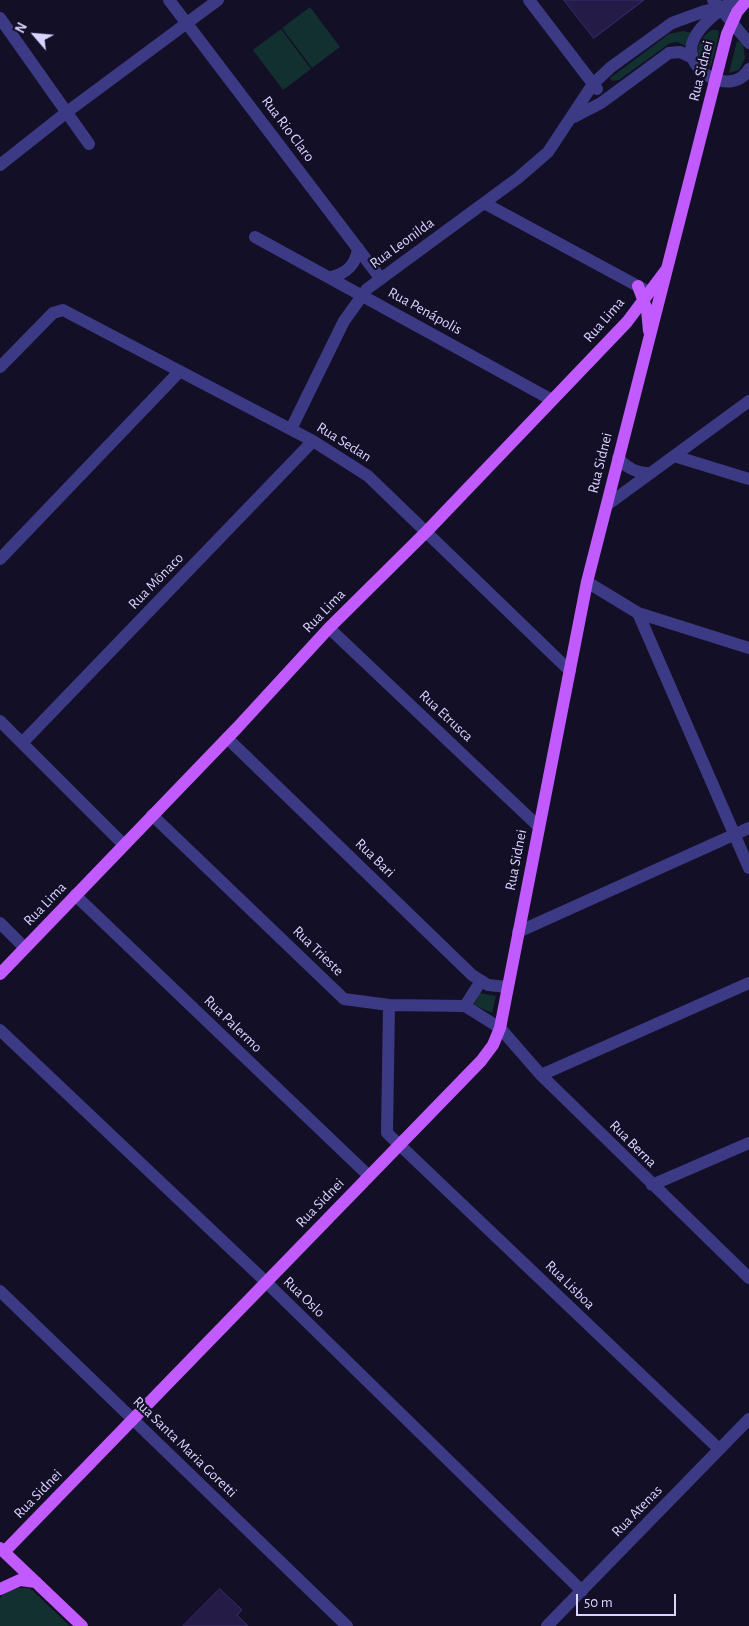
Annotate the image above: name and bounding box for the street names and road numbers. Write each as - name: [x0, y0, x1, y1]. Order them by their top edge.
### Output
- street label: Rua Sidnei: [685, 39, 717, 103]
- street label: Rua Rio Claro: [258, 93, 318, 165]
- street label: Rua Leonilda: [366, 214, 438, 272]
- street label: Rua Penápolis: [385, 283, 465, 339]
- street label: Rua Lima: [580, 294, 628, 346]
- street label: Rua Sedan: [313, 418, 375, 466]
- street label: Rua Sidnei: [584, 431, 616, 495]
- street label: Rua Mônaco: [125, 549, 187, 613]
- street label: Rua Lima: [299, 585, 349, 637]
- street label: Rua Etrusca: [415, 686, 477, 746]
- street label: Rua Sidnei: [501, 828, 531, 892]
- street label: Rua Bari: [351, 835, 399, 881]
- street label: Rua Lima: [20, 878, 70, 930]
- street label: Rua Trieste: [289, 922, 347, 980]
- street label: Rua Palermo: [200, 992, 266, 1056]
- street label: Rua Berna: [606, 1117, 660, 1171]
- street label: Rua Sidnei: [292, 1175, 348, 1231]
- street label: Rua Lisboa: [541, 1257, 599, 1313]
- street label: Rua Oslo: [279, 1273, 329, 1321]
- street label: Rua Santa Maria Goretti: [129, 1393, 241, 1501]
- street label: Rua Sidnei: [10, 1466, 66, 1522]
- street label: Rua Atenas: [608, 1481, 666, 1541]

